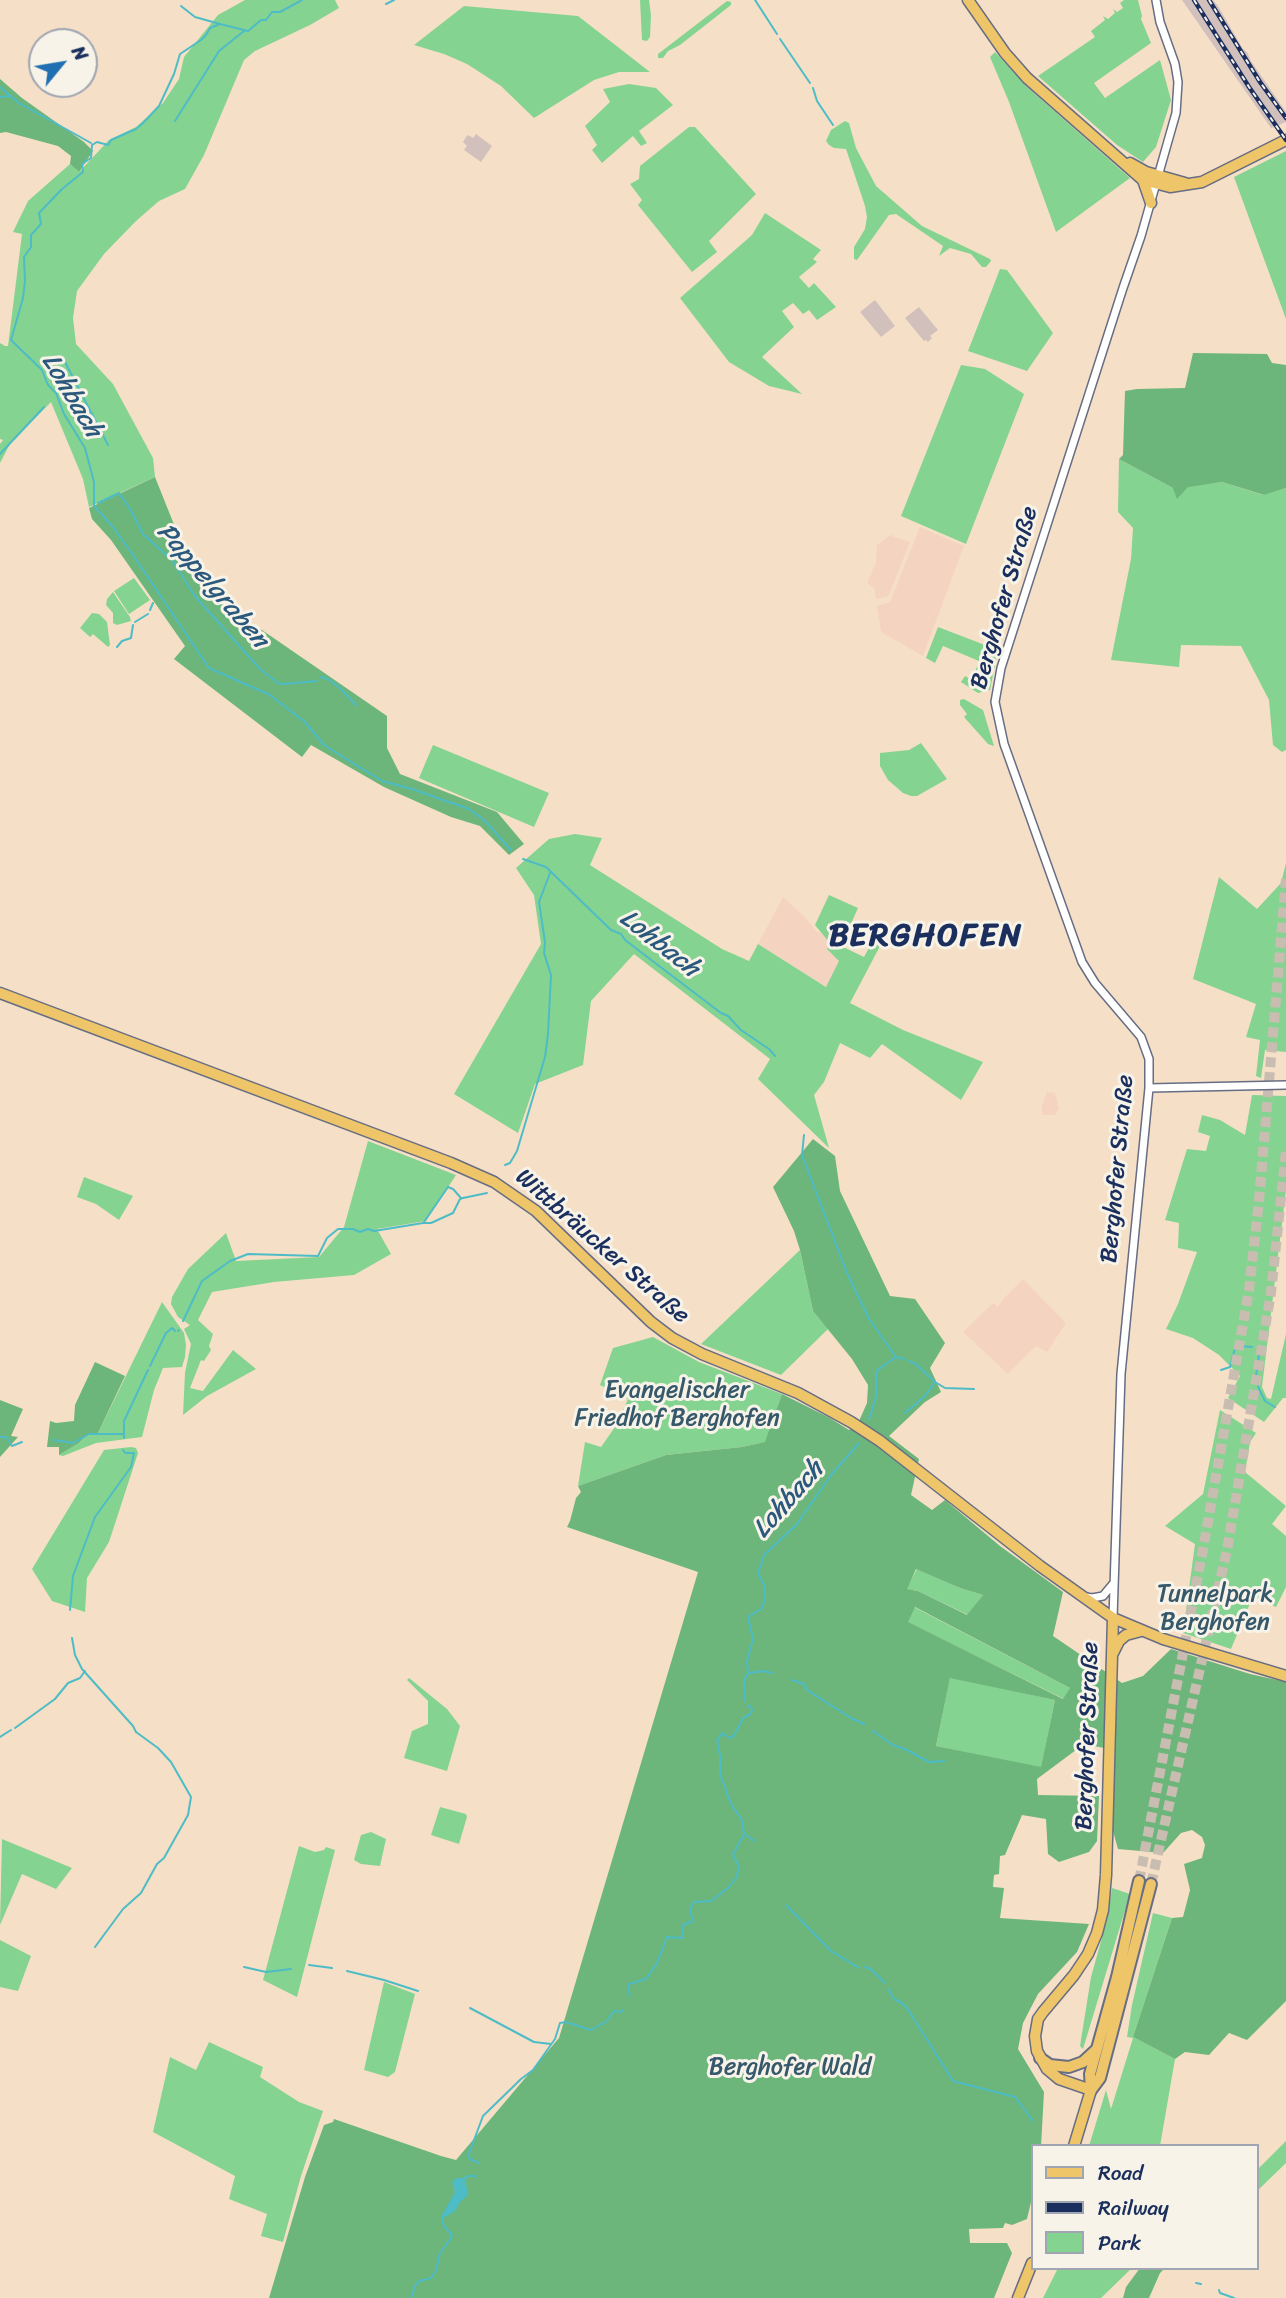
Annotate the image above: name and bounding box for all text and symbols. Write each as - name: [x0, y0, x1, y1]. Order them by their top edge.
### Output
- north arrow: [28, 28, 98, 98]
- text: N: [62, 39, 97, 67]
- water label: Lohbach: [34, 348, 108, 444]
- street label: Berghofer Straße: [965, 503, 1045, 693]
- water label: Pappelgraben: [149, 517, 275, 655]
- water label: Lohbach: [613, 903, 705, 985]
- district label: BERGHOFEN: [830, 918, 1022, 956]
- street label: Berghofer Straße: [1095, 1074, 1141, 1264]
- street label: Wittbräucker Straße: [509, 1163, 695, 1331]
- park label: Evangelischer Friedhof Berghofen: [574, 1377, 780, 1433]
- water label: Lohbach: [747, 1455, 831, 1545]
- park label: Tunnelpark Berghofen: [1157, 1581, 1273, 1637]
- street label: Berghofer Straße: [1070, 1641, 1106, 1831]
- park label: Berghofer Wald: [709, 2054, 871, 2082]
- legend: [1030, 2144, 1258, 2270]
- text: Road: [1098, 2154, 1143, 2192]
- text: Railway: [1098, 2189, 1169, 2227]
- text: Park: [1098, 2224, 1141, 2262]

